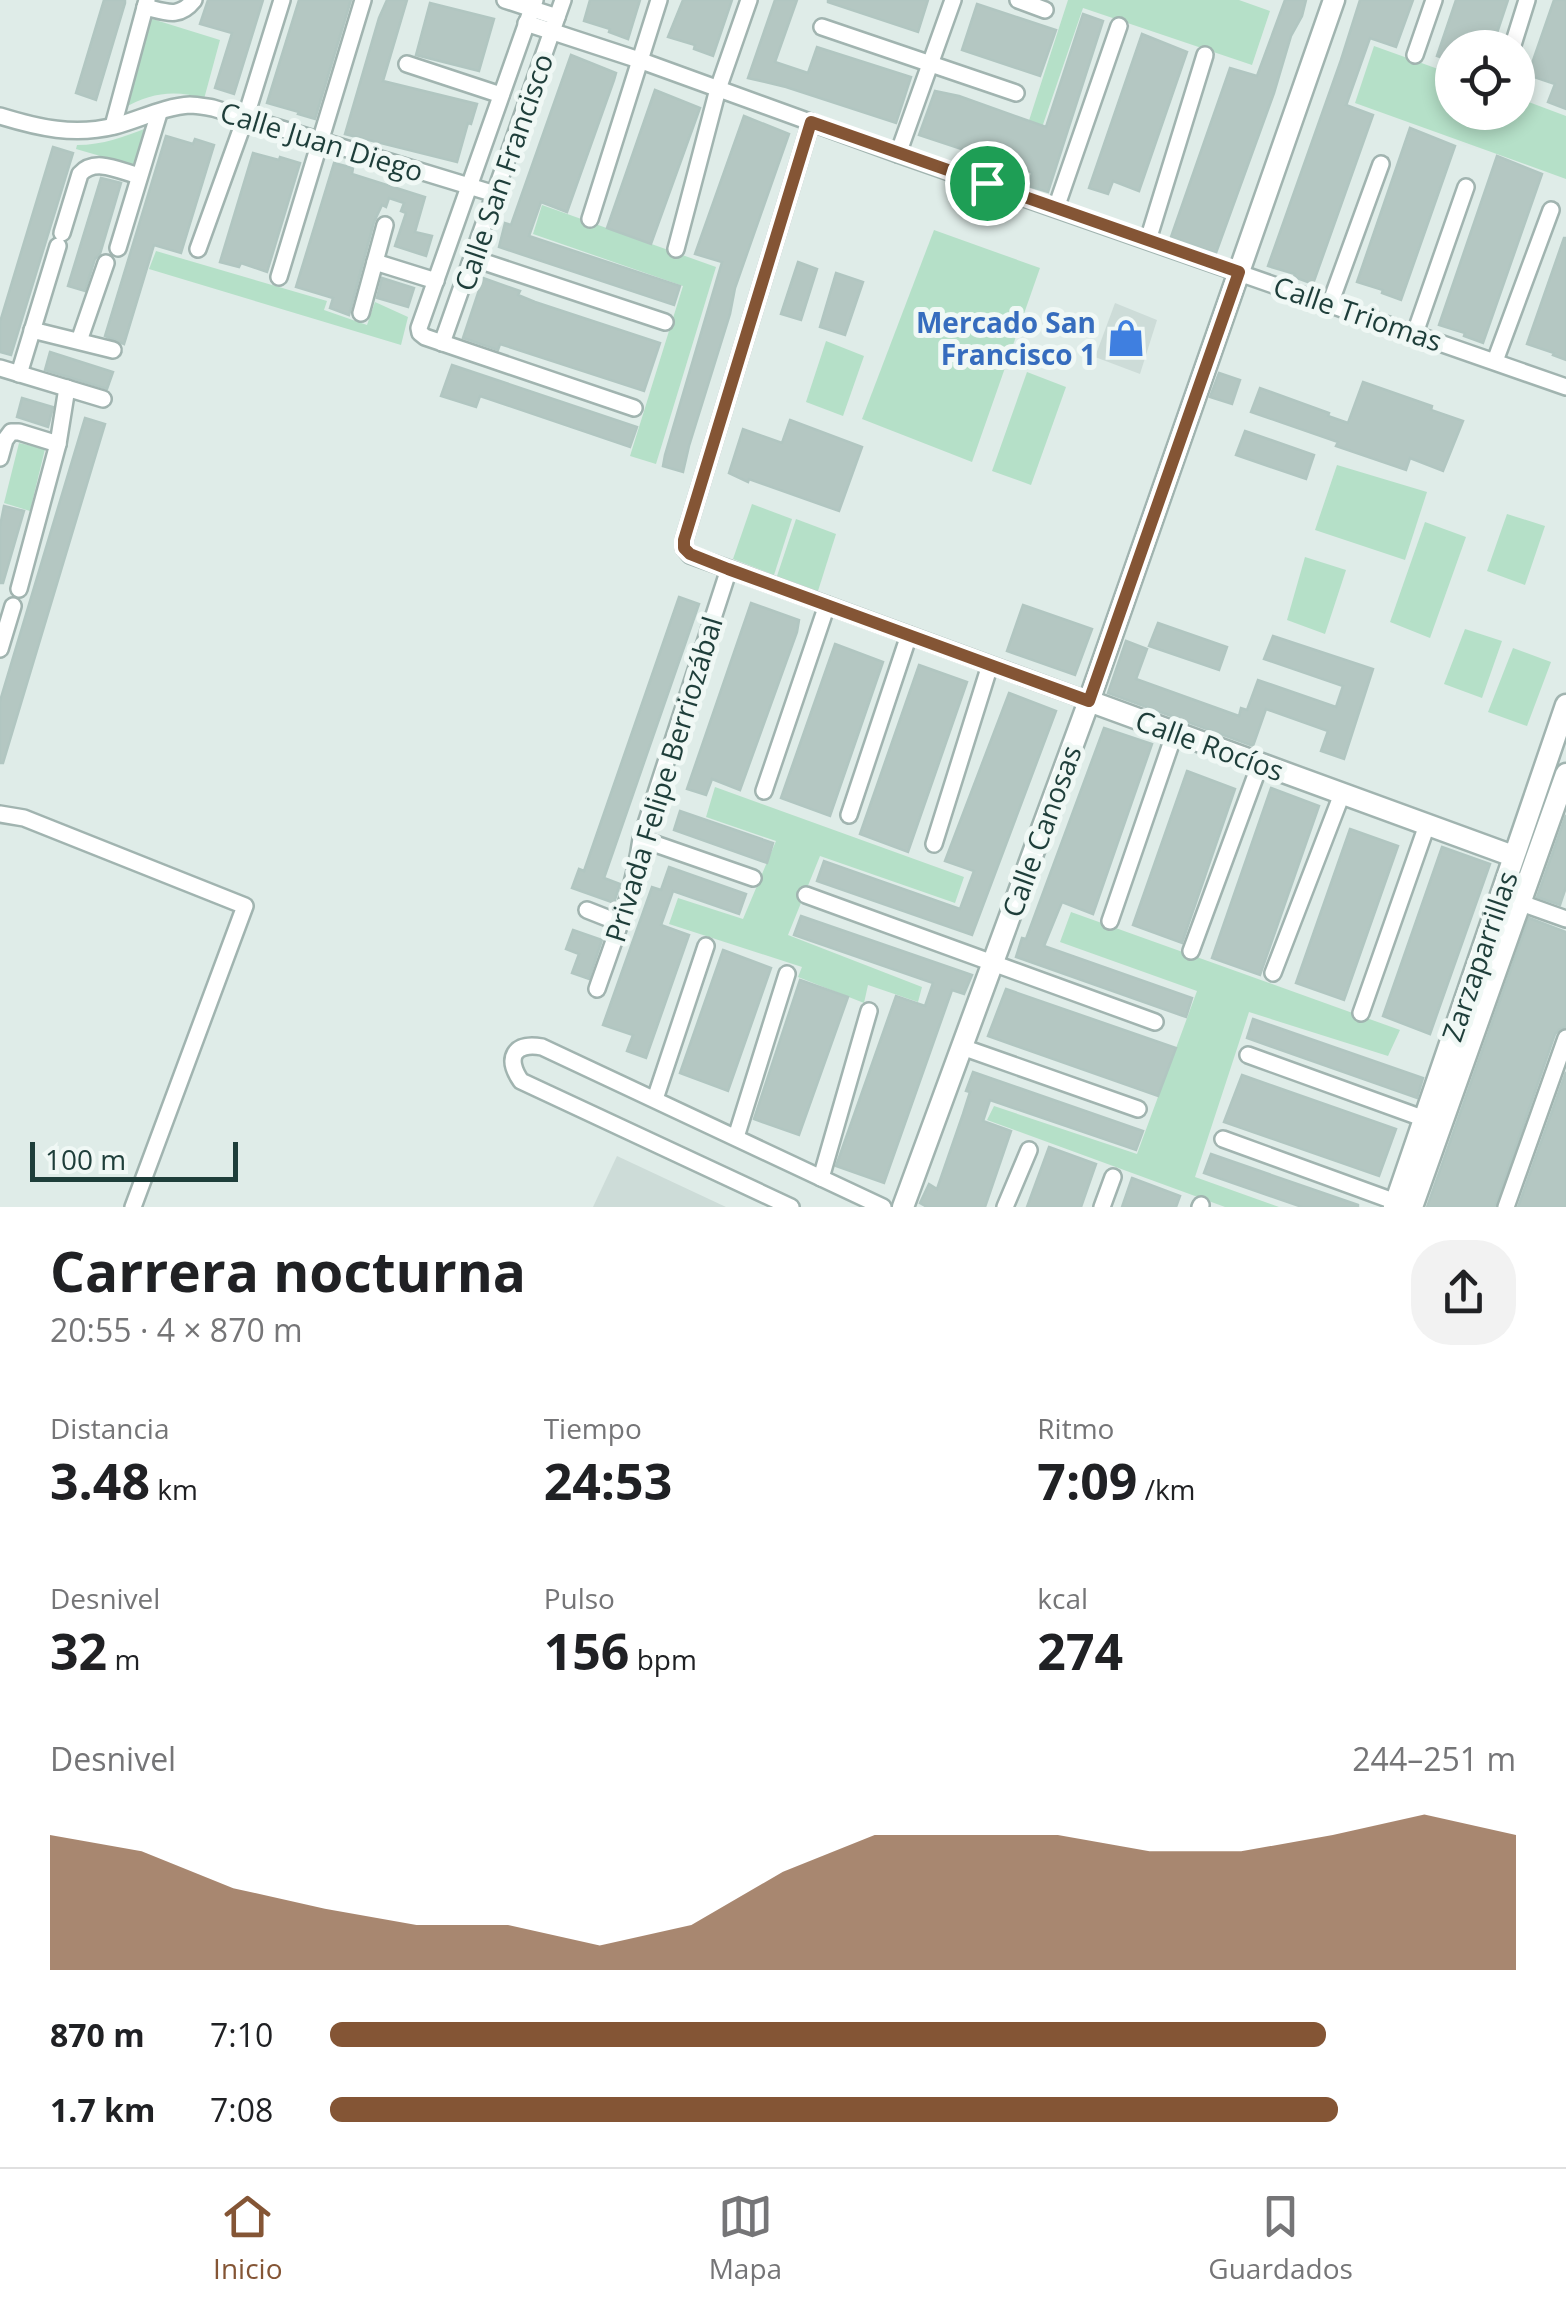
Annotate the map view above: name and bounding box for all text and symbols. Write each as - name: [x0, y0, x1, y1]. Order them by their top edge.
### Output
- map controls: [1435, 30, 1535, 130]
- button: locate: [1435, 30, 1535, 130]
- street label: Calle San Francisco: [445, 48, 561, 296]
- street label: Calle Juan Diego: [216, 92, 428, 190]
- pin: [945, 141, 1030, 226]
- icon: arrive: [960, 156, 1015, 211]
- street label: Calle Triomas: [1269, 266, 1447, 360]
- place label: Mercado San Francisco 1: [916, 303, 1096, 373]
- shop icon: Mercado San Francisco 1: [1105, 317, 1147, 359]
- street label: Privada Felipe Berriozábal: [595, 612, 731, 946]
- street label: Calle Rocíos: [1131, 701, 1289, 789]
- street label: Calle Canosas: [992, 740, 1090, 922]
- street label: Zarzaparrillas: [1432, 866, 1526, 1046]
- scale bar: [30, 1137, 238, 1182]
- text: 100 m: [45, 1140, 126, 1178]
- text: Carrera nocturna: [50, 1233, 526, 1308]
- button: share: [1411, 1240, 1516, 1345]
- text: 20:55 · 4 × 870 m: [50, 1308, 303, 1351]
- text: Distancia: [50, 1409, 169, 1447]
- text: Tiempo: [544, 1409, 642, 1447]
- text: Ritmo: [1037, 1409, 1114, 1447]
- text: 3.48: [50, 1447, 150, 1515]
- text: 24:53: [544, 1447, 672, 1515]
- text: 7:09: [1037, 1447, 1137, 1515]
- text: km: [150, 1470, 198, 1508]
- text: /km: [1137, 1470, 1196, 1508]
- text: Desnivel: [50, 1579, 160, 1617]
- text: Pulso: [544, 1579, 615, 1617]
- text: kcal: [1037, 1579, 1088, 1617]
- text: 32: [50, 1617, 107, 1685]
- text: 156: [544, 1617, 629, 1685]
- text: 274: [1037, 1617, 1123, 1685]
- text: m: [107, 1640, 140, 1678]
- text: bpm: [629, 1640, 697, 1678]
- text: Desnivel: [50, 1737, 176, 1780]
- text: 244–251 m: [1352, 1737, 1516, 1780]
- text: 870 m: [50, 2013, 145, 2056]
- text: 7:10: [210, 2013, 273, 2056]
- text: 1.7 km: [50, 2088, 155, 2131]
- text: 7:08: [210, 2088, 273, 2131]
- tab: Inicio: [213, 2189, 282, 2287]
- tab: Mapa: [709, 2189, 782, 2287]
- tab: Guardados: [1208, 2189, 1353, 2287]

